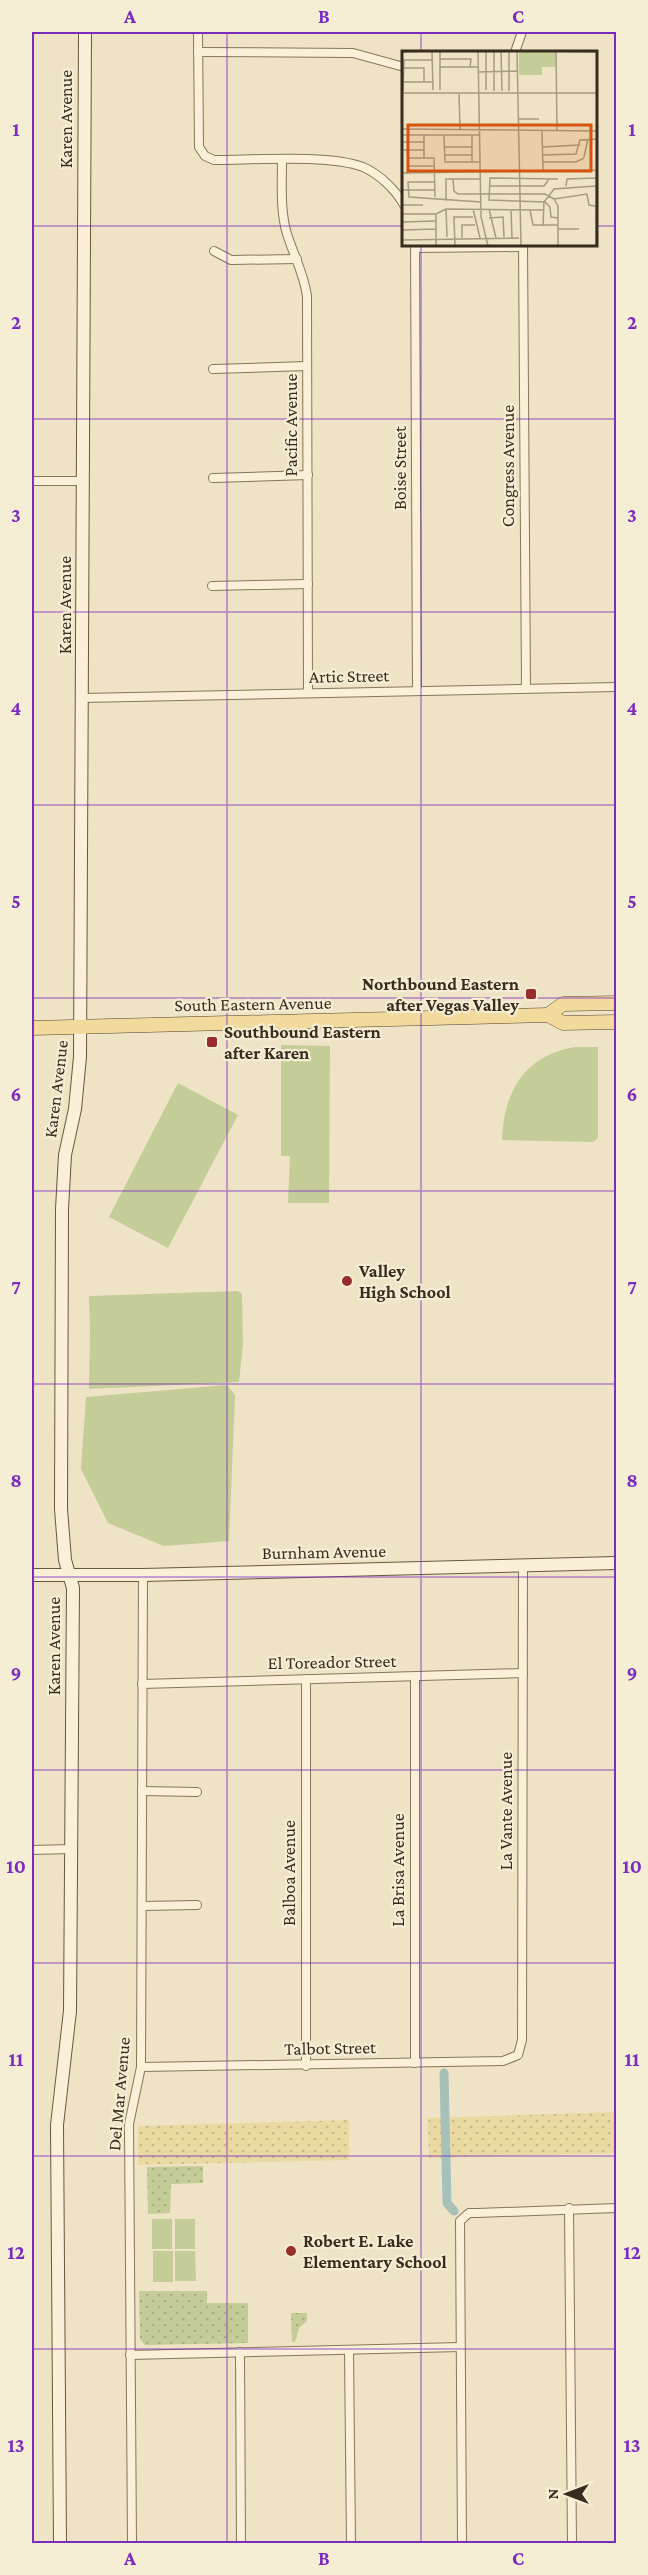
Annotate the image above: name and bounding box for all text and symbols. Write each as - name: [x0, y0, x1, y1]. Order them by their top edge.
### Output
- text: A: [123, 5, 137, 27]
- text: B: [318, 5, 330, 27]
- text: C: [512, 5, 524, 27]
- inset map: [402, 51, 597, 246]
- street label: Karen Avenue: [56, 70, 76, 168]
- text: 1: [12, 118, 20, 140]
- text: 1: [628, 118, 636, 140]
- text: 2: [11, 311, 21, 333]
- text: 2: [627, 311, 637, 333]
- street label: Pacific Avenue: [281, 374, 301, 476]
- street label: Congress Avenue: [498, 405, 518, 527]
- street label: Boise Street: [390, 425, 410, 510]
- text: 3: [11, 504, 21, 526]
- text: 3: [627, 504, 637, 526]
- street label: Karen Avenue: [55, 556, 75, 654]
- street label: Artic Street: [309, 665, 390, 687]
- text: 4: [11, 697, 22, 719]
- text: 4: [627, 697, 638, 719]
- text: 5: [11, 890, 21, 912]
- text: 5: [627, 890, 637, 912]
- place label: Northbound Eastern after Vegas Valley: [362, 974, 520, 1015]
- marker: Northbound Eastern after Vegas Valley: [524, 987, 538, 1001]
- street label: South Eastern Avenue: [174, 993, 332, 1015]
- place label: Southbound Eastern after Karen: [224, 1022, 382, 1063]
- marker: Southbound Eastern after Karen: [205, 1035, 219, 1049]
- street label: Karen Avenue: [40, 1039, 72, 1139]
- text: 6: [11, 1083, 21, 1105]
- text: 6: [627, 1083, 637, 1105]
- place label: Valley High School: [358, 1261, 451, 1302]
- marker: Valley High School: [340, 1274, 354, 1288]
- text: 7: [11, 1276, 21, 1298]
- text: 7: [627, 1276, 637, 1298]
- text: 8: [10, 1469, 22, 1491]
- text: 8: [626, 1469, 638, 1491]
- street label: Burnham Avenue: [262, 1541, 386, 1563]
- street label: Karen Avenue: [44, 1597, 64, 1695]
- street label: El Toreador Street: [268, 1651, 397, 1673]
- text: 9: [11, 1662, 21, 1684]
- text: 9: [627, 1662, 637, 1684]
- street label: La Vante Avenue: [496, 1752, 516, 1870]
- street label: La Brisa Avenue: [388, 1813, 408, 1927]
- street label: Balboa Avenue: [279, 1820, 299, 1926]
- text: 10: [6, 1855, 26, 1877]
- text: 10: [622, 1855, 642, 1877]
- street label: Del Mar Avenue: [104, 2036, 134, 2152]
- street label: Talbot Street: [284, 2037, 377, 2059]
- text: 11: [9, 2048, 24, 2070]
- text: 11: [625, 2048, 640, 2070]
- place label: Robert E. Lake Elementary School: [303, 2231, 447, 2272]
- text: 12: [7, 2241, 25, 2263]
- text: 12: [623, 2241, 641, 2263]
- marker: Robert E. Lake Elementary School: [284, 2244, 298, 2258]
- text: 13: [7, 2434, 25, 2456]
- text: 13: [623, 2434, 641, 2456]
- north arrow: [537, 2464, 597, 2524]
- text: N: [544, 2488, 561, 2499]
- text: A: [123, 2547, 137, 2569]
- text: B: [318, 2547, 330, 2569]
- text: C: [512, 2547, 524, 2569]

